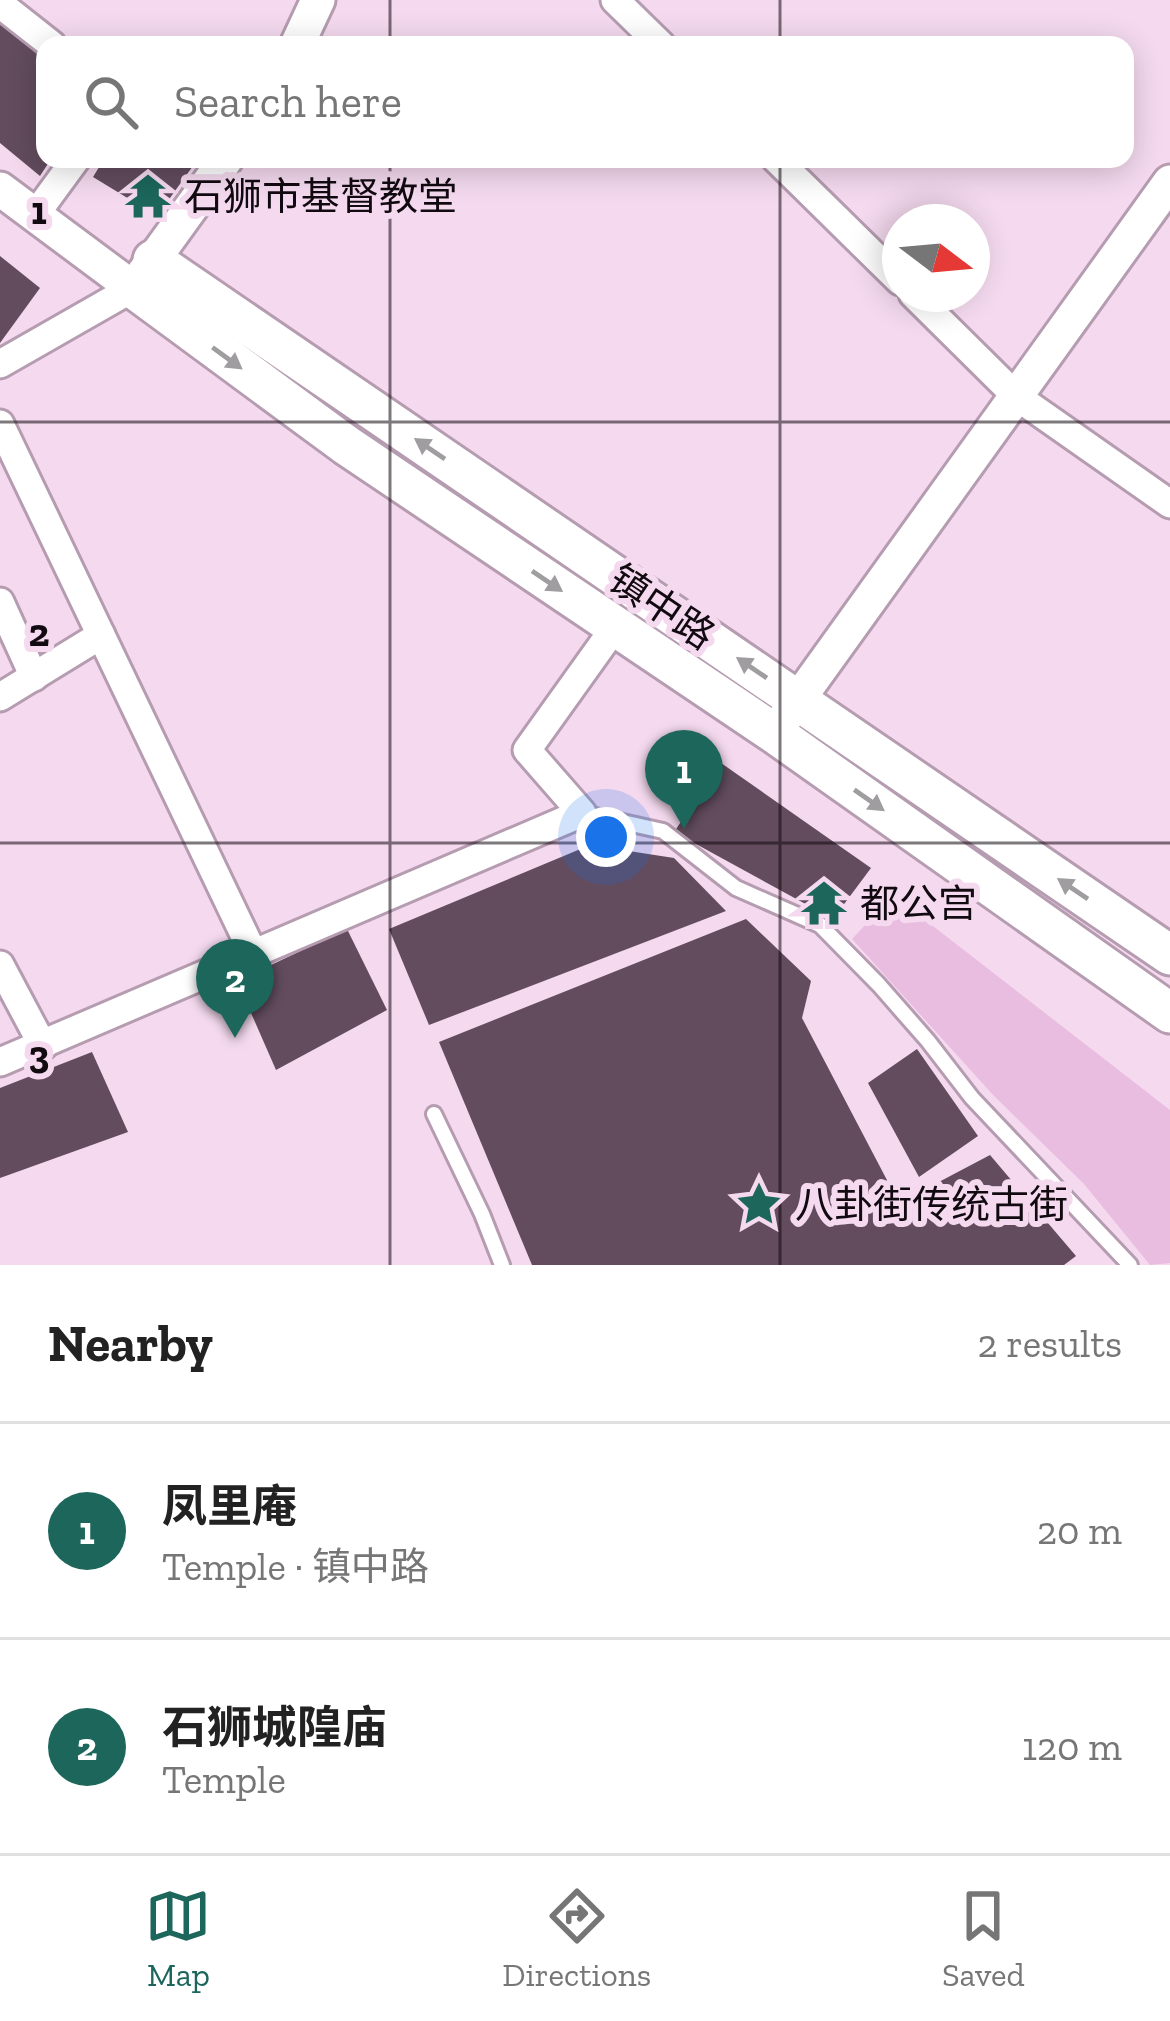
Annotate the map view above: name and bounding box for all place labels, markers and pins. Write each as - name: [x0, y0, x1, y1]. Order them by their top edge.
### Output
- temple icon: 石狮市基督教堂: [123, 171, 173, 221]
- place label: 石狮市基督教堂: [184, 173, 457, 220]
- pin: 1: [645, 730, 723, 829]
- temple icon: 都公宫: [799, 878, 849, 928]
- place label: 都公宫: [860, 880, 977, 927]
- pin: 2: [196, 939, 274, 1038]
- place icon: 八卦街传统古街: [734, 1179, 784, 1229]
- place label: 八卦街传统古街: [795, 1181, 1068, 1228]

